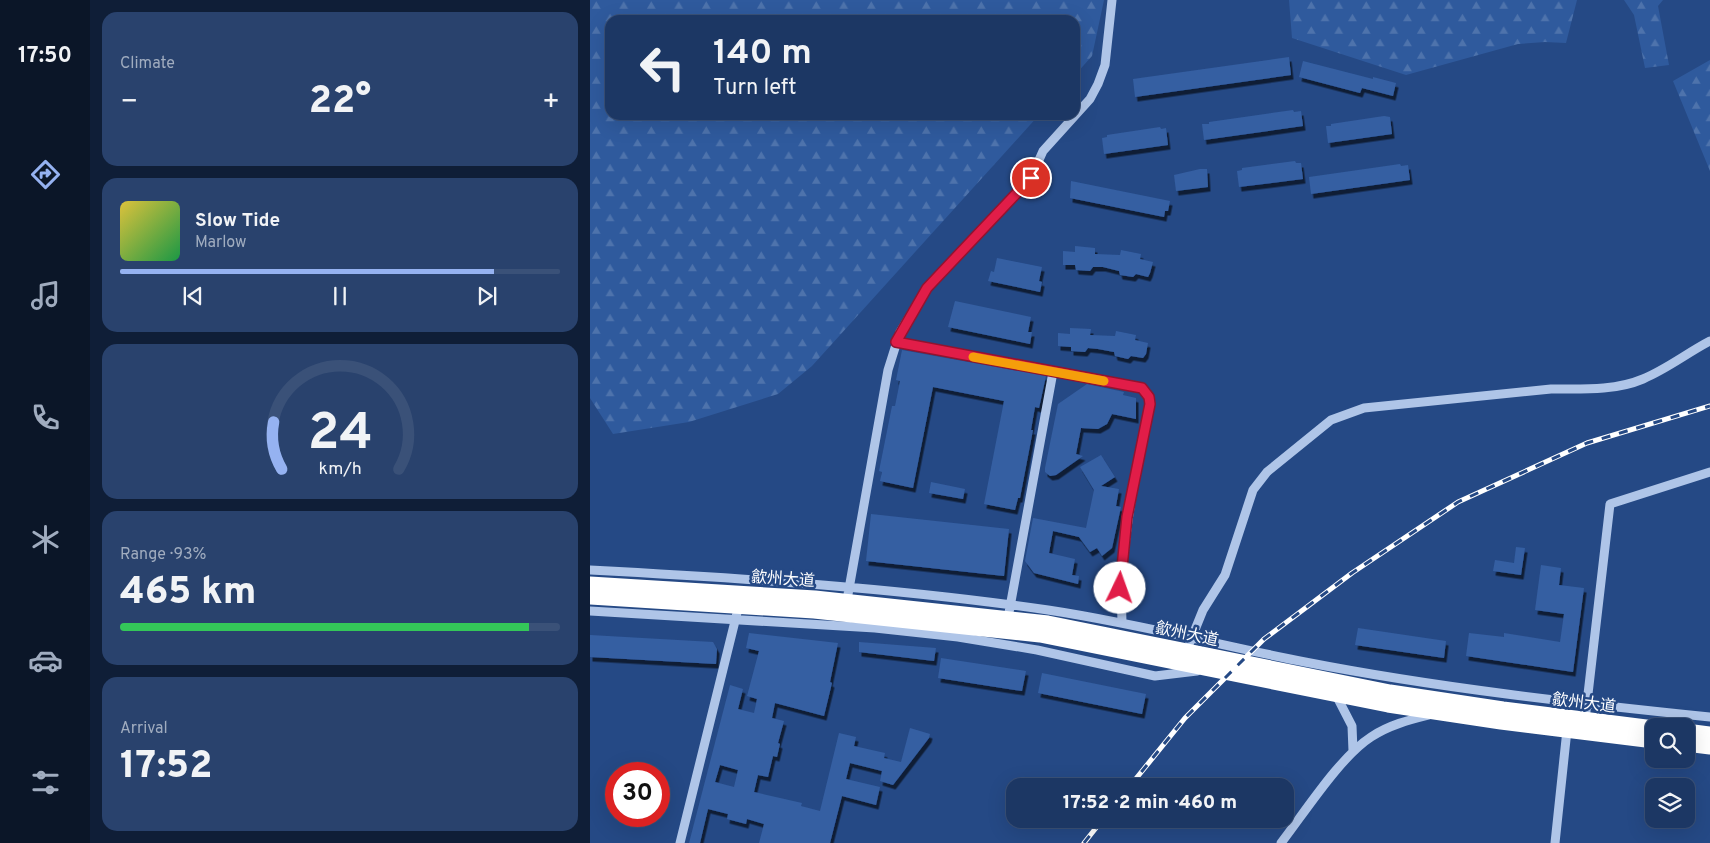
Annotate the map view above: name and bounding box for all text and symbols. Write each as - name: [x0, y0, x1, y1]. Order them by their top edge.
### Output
- text: 140 m: [713, 32, 812, 76]
- icon: left: [630, 35, 695, 100]
- text: 17:50: [18, 43, 72, 70]
- text: Climate: [120, 54, 175, 74]
- text: Turn left: [713, 75, 796, 102]
- text: 22°: [309, 78, 371, 127]
- text: −: [120, 85, 138, 121]
- text: +: [542, 85, 560, 121]
- icon: directions: [28, 157, 63, 192]
- pin: [1010, 157, 1052, 199]
- icon: arrive: [1017, 164, 1045, 192]
- text: Slow Tide: [195, 209, 280, 233]
- text: Marlow: [195, 233, 247, 253]
- icon: music: [28, 278, 63, 313]
- icon: previous: [179, 282, 207, 310]
- icon: pause: [326, 282, 354, 310]
- icon: next: [473, 282, 501, 310]
- icon: phone: [28, 400, 63, 435]
- text: 24: [307, 402, 373, 468]
- text: km/h: [318, 458, 362, 481]
- icon: climate: [28, 522, 63, 557]
- text: Range · 93%: [120, 545, 207, 565]
- position arrow: [1093, 561, 1145, 613]
- street label: 歙州大道: [750, 568, 815, 592]
- text: 465 km: [120, 569, 256, 618]
- street label: 歙州大道: [1153, 619, 1220, 651]
- icon: car: [28, 643, 63, 678]
- street label: 歙州大道: [1551, 690, 1617, 718]
- map controls: [1645, 718, 1695, 828]
- button: search: [1645, 718, 1695, 768]
- text: Arrival: [120, 719, 168, 739]
- text: 17:52: [120, 743, 213, 792]
- speed limit sign: 30: [605, 762, 670, 827]
- icon: filters: [28, 765, 63, 800]
- button: layers: [1645, 778, 1695, 828]
- text: 17:52 · 2 min · 460 m: [1063, 791, 1237, 815]

